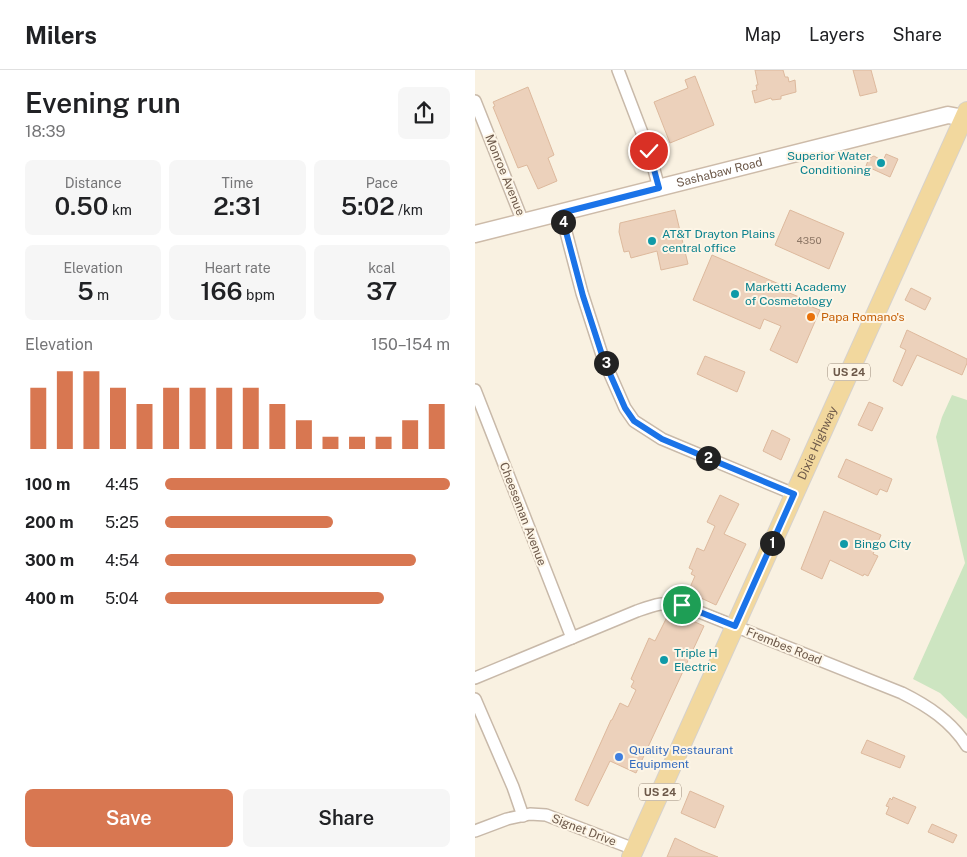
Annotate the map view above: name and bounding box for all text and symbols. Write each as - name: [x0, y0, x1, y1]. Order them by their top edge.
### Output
- text: Milers: [25, 21, 97, 49]
- text: Map: [745, 24, 781, 45]
- text: Layers: [809, 24, 865, 45]
- text: Share: [893, 24, 942, 45]
- text: Evening run: [25, 86, 181, 119]
- button: share: [398, 87, 450, 139]
- text: 18:39: [25, 122, 65, 141]
- pin: [628, 130, 670, 172]
- street label: Monroe Avenue: [482, 132, 528, 218]
- icon: check: [635, 137, 663, 165]
- place label: Superior Water Conditioning: [787, 149, 871, 177]
- street label: Sashabaw Road: [675, 155, 764, 190]
- marker: Superior Water Conditioning: [875, 157, 887, 169]
- text: Distance: [65, 175, 122, 191]
- text: Time: [222, 175, 253, 191]
- text: Pace: [366, 175, 398, 191]
- text: 0.50: [54, 191, 109, 221]
- text: 2:31: [213, 191, 262, 221]
- text: 5:02: [341, 191, 395, 221]
- text: km: [109, 202, 132, 218]
- text: /km: [395, 202, 423, 218]
- pin: 4: [551, 210, 575, 234]
- text: 4: [559, 214, 568, 230]
- place label: AT&T Drayton Plains central office: [662, 227, 775, 255]
- house number: 4350: [796, 234, 822, 246]
- marker: AT&T Drayton Plains central office: [646, 235, 658, 247]
- text: Elevation: [63, 260, 123, 276]
- text: Heart rate: [204, 260, 271, 276]
- text: kcal: [368, 260, 395, 276]
- text: 5: [77, 276, 94, 306]
- text: 166: [200, 276, 243, 306]
- text: 37: [366, 276, 397, 306]
- place label: Marketti Academy of Cosmetology: [745, 280, 847, 308]
- text: m: [94, 287, 109, 303]
- text: bpm: [243, 287, 275, 303]
- marker: Marketti Academy of Cosmetology: [729, 288, 741, 300]
- place label: Papa Romano's: [821, 310, 905, 324]
- marker: Papa Romano's: [805, 311, 817, 323]
- text: Elevation: [25, 335, 93, 354]
- text: 150–154 m: [371, 335, 450, 354]
- pin: 3: [593, 350, 619, 376]
- text: 3: [602, 355, 611, 371]
- road number: US 24: [828, 364, 870, 380]
- street label: Dixie Highway: [795, 404, 840, 482]
- pin: 2: [695, 446, 721, 470]
- text: 2: [704, 450, 713, 466]
- street label: Cheeseman Avenue: [497, 460, 549, 568]
- text: 100 m: [25, 475, 70, 494]
- text: 4:45: [105, 475, 139, 494]
- text: 200 m: [25, 513, 74, 532]
- text: 5:25: [105, 513, 139, 532]
- pin: 1: [759, 530, 785, 556]
- text: 1: [770, 535, 776, 551]
- place label: Bingo City: [854, 537, 912, 551]
- marker: Bingo City: [838, 538, 850, 550]
- text: 300 m: [25, 551, 74, 570]
- text: 4:54: [105, 551, 139, 570]
- pin: [661, 584, 703, 626]
- text: 400 m: [25, 589, 74, 608]
- text: 5:04: [105, 589, 139, 608]
- icon: arrive: [668, 591, 696, 619]
- street label: Frembes Road: [744, 624, 824, 668]
- place label: Triple H Electric: [674, 646, 718, 674]
- marker: Triple H Electric: [658, 654, 670, 666]
- place label: Quality Restaurant Equipment: [629, 743, 734, 771]
- marker: Quality Restaurant Equipment: [613, 751, 625, 763]
- road number: US 24: [639, 784, 681, 800]
- button: Save: [25, 789, 233, 847]
- button: Share: [243, 789, 450, 847]
- street label: Signet Drive: [550, 811, 619, 849]

